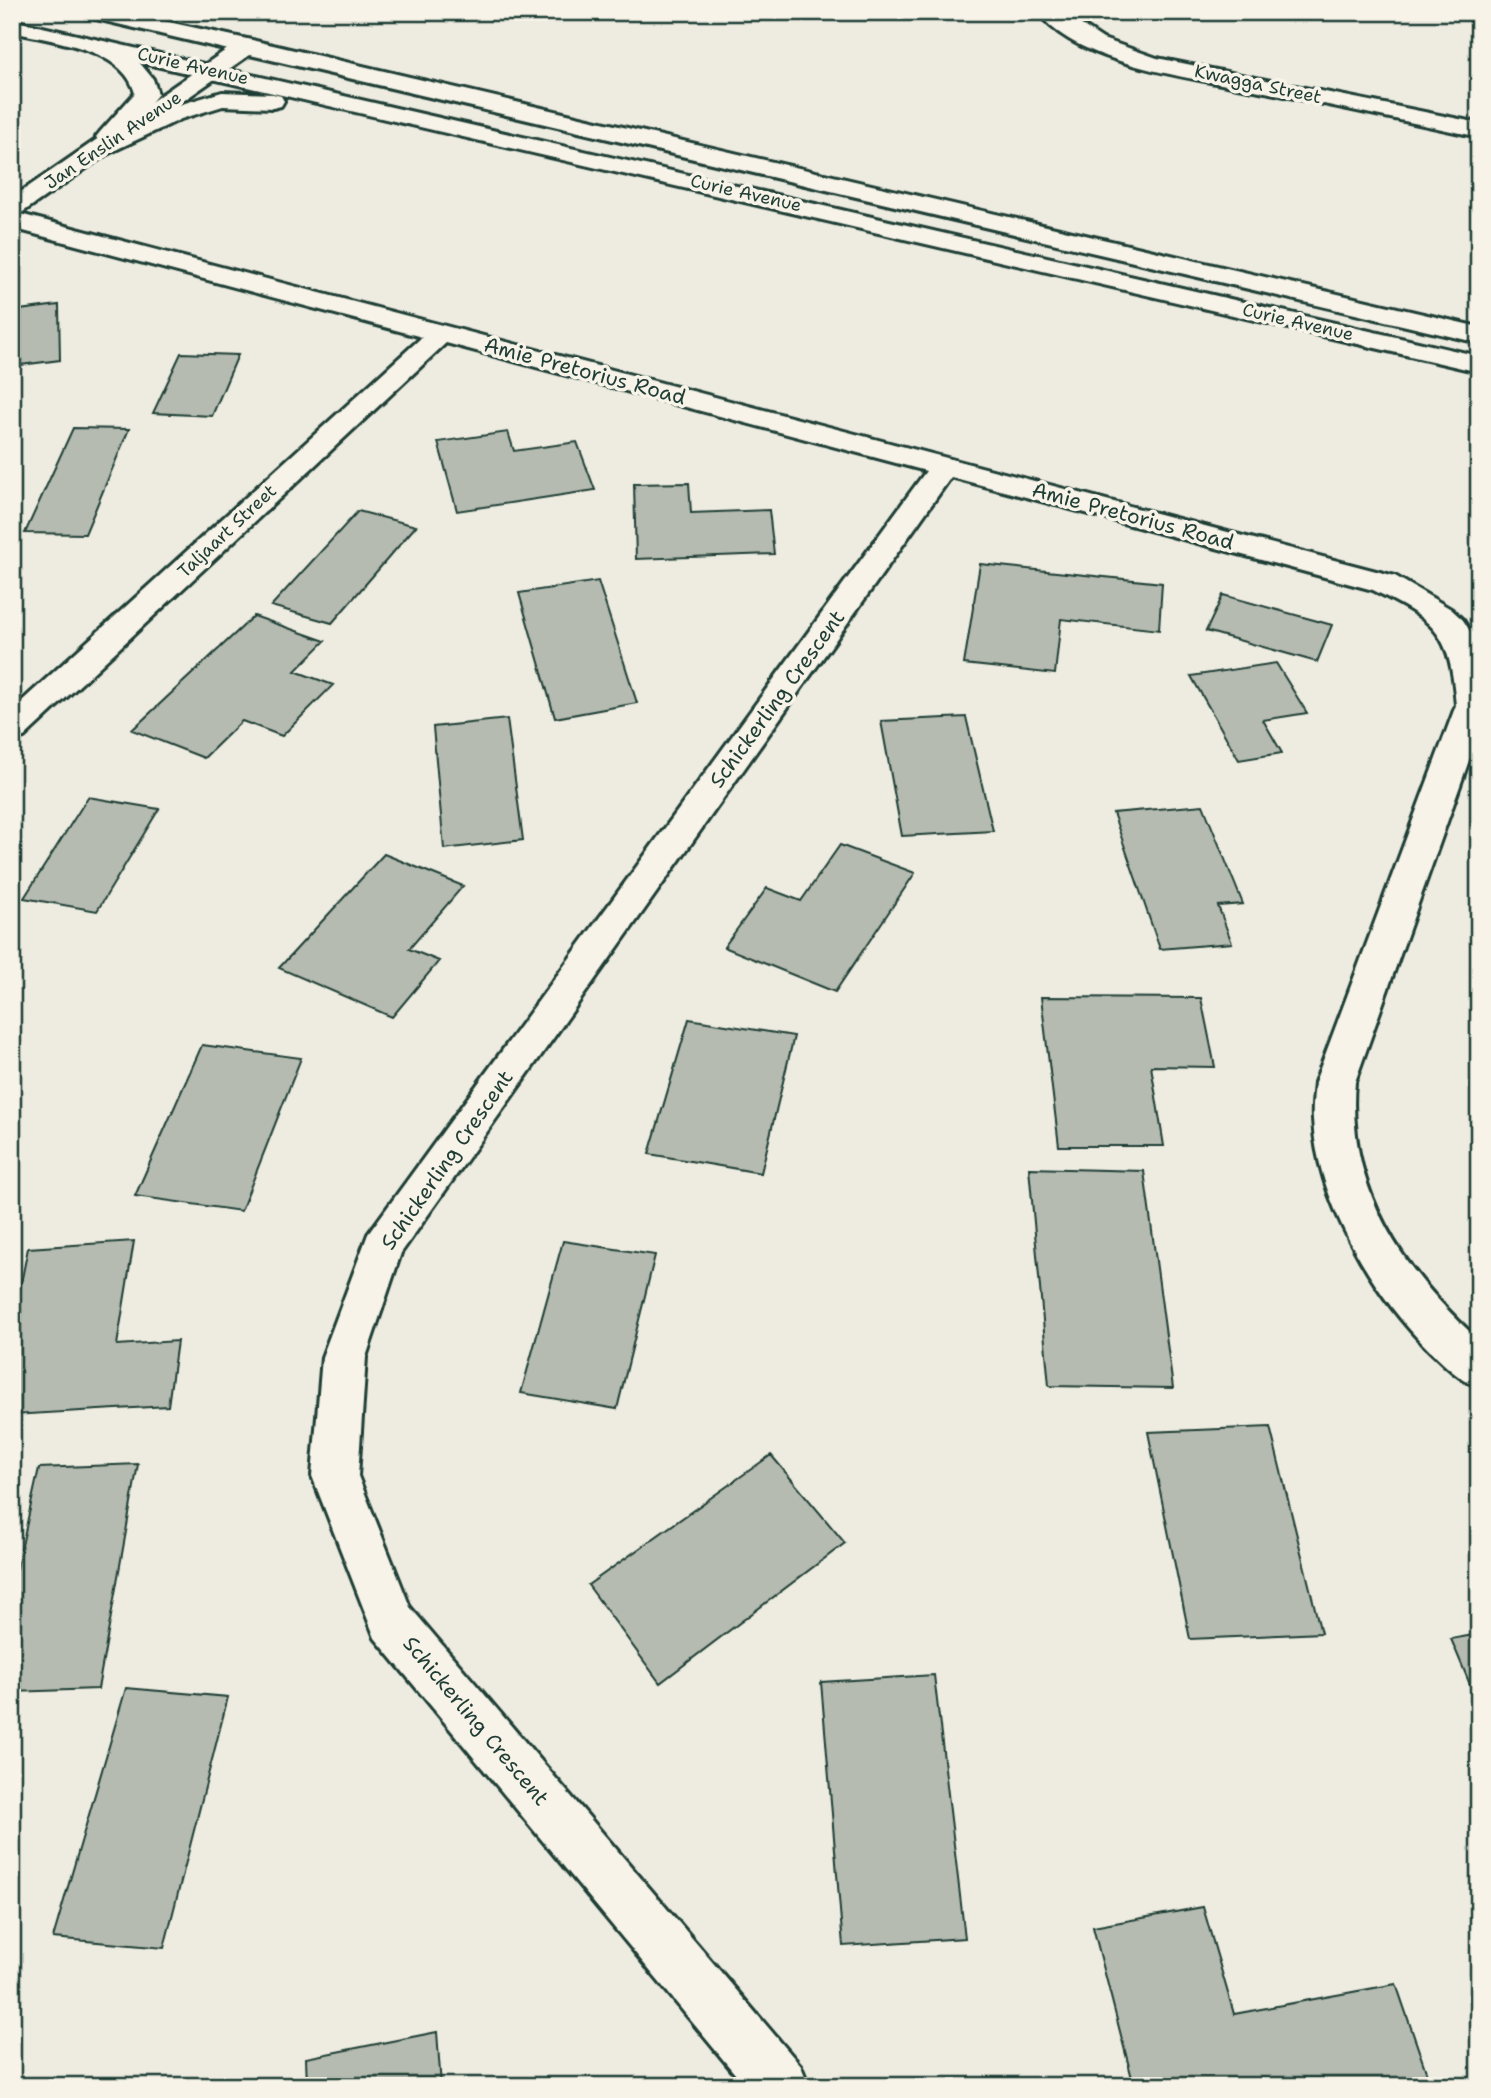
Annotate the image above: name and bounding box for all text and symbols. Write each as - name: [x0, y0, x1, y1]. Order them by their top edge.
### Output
- street label: Curie Avenue: [135, 42, 251, 90]
- street label: Kwagga Street: [1192, 59, 1324, 109]
- street label: Jan Enslin Avenue: [40, 85, 186, 195]
- street label: Curie Avenue: [688, 169, 804, 217]
- street label: Curie Avenue: [1240, 298, 1356, 346]
- street label: Amie Pretorius Road: [481, 331, 689, 411]
- street label: Amie Pretorius Road: [1029, 476, 1237, 556]
- street label: Taljaart Street: [172, 479, 282, 583]
- street label: Schickerling Crescent: [703, 605, 851, 793]
- street label: Schickerling Crescent: [374, 1065, 520, 1255]
- street label: Schickerling Crescent: [397, 1630, 555, 1812]

